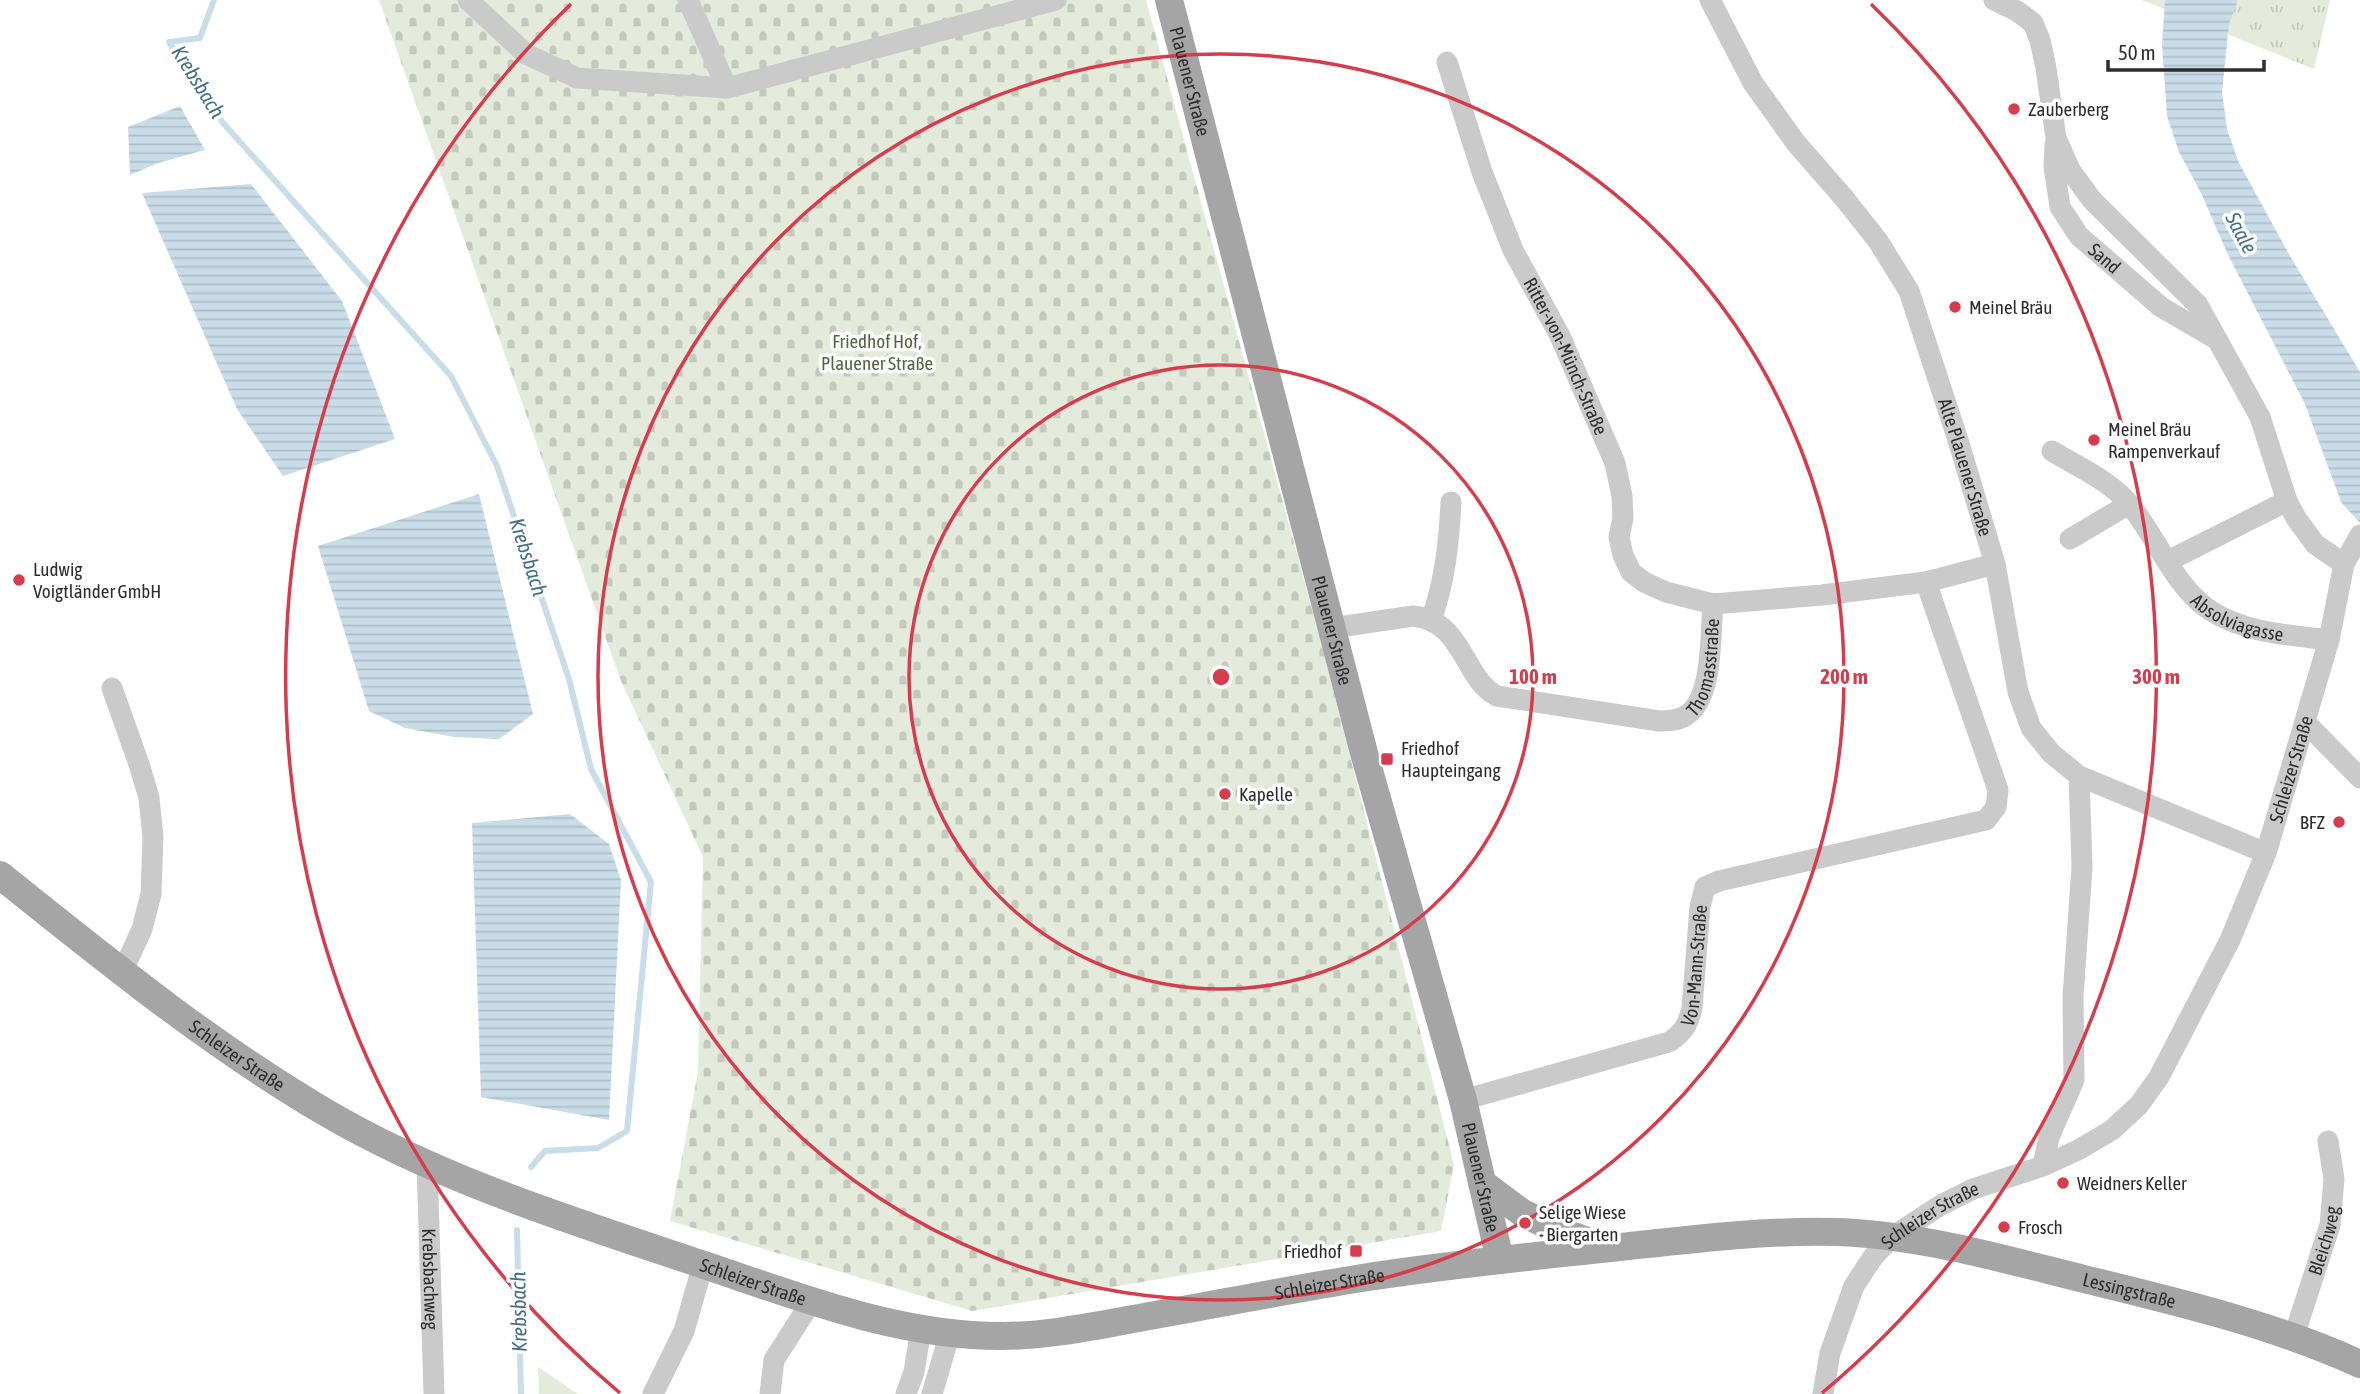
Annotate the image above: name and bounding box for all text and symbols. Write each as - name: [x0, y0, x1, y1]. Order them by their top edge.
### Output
- street label: Plauener Straße: [1165, 24, 1215, 138]
- scale bar: [2108, 28, 2264, 72]
- text: 50 m: [2118, 40, 2156, 64]
- water label: Krebsbach: [167, 41, 230, 122]
- place label: Zauberberg: [2028, 98, 2109, 120]
- marker: Zauberberg: [2006, 101, 2022, 117]
- water label: Saale: [2221, 207, 2263, 257]
- street label: Sand: [2084, 238, 2125, 278]
- street label: Ritter-von-Münch-Straße: [1519, 274, 1612, 438]
- place label: Meinel Bräu: [1969, 296, 2052, 318]
- marker: Meinel Bräu: [1947, 299, 1963, 315]
- park label: Friedhof Hof, Plauener Straße: [821, 330, 933, 374]
- street label: Alte Plauener Straße: [1934, 395, 1997, 539]
- place label: Meinel Bräu Rampenverkauf: [2108, 418, 2220, 462]
- marker: Meinel Bräu Rampenverkauf: [2086, 432, 2102, 448]
- water label: Krebsbach: [505, 515, 553, 599]
- place label: Ludwig Voigtländer GmbH: [33, 558, 161, 602]
- marker: Ludwig Voigtländer GmbH: [11, 572, 27, 588]
- street label: Plauener Straße: [1307, 573, 1357, 687]
- street label: Absolviagasse: [2186, 589, 2285, 645]
- street label: Thomasstraße: [1682, 618, 1723, 721]
- text: 100 m: [1509, 664, 1557, 688]
- text: 200 m: [1820, 664, 1868, 688]
- text: 300 m: [2132, 664, 2180, 688]
- centre of rings: [1209, 665, 1233, 689]
- street label: Schleizer Straße: [2265, 713, 2317, 825]
- place label: Friedhof Haupteingang: [1401, 737, 1501, 781]
- marker: Friedhof Haupteingang: [1379, 751, 1395, 767]
- place label: Kapelle: [1239, 783, 1293, 805]
- marker: Kapelle: [1217, 786, 1233, 802]
- place label: BFZ: [2300, 811, 2325, 833]
- marker: BFZ: [2331, 814, 2347, 830]
- street label: Von-Mann-Straße: [1676, 904, 1711, 1030]
- street label: Schleizer Straße: [185, 1015, 289, 1096]
- street label: Plauener Straße: [1458, 1120, 1504, 1234]
- place label: Weidners Keller: [2077, 1172, 2187, 1194]
- marker: Weidners Keller: [2055, 1175, 2071, 1191]
- street label: Schleizer Straße: [1876, 1177, 1981, 1253]
- place label: Selige Wiese - Biergarten: [1539, 1201, 1626, 1245]
- street label: Bleichweg: [2303, 1204, 2343, 1278]
- marker: Selige Wiese - Biergarten: [1517, 1215, 1533, 1231]
- place label: Frosch: [2018, 1216, 2063, 1238]
- marker: Frosch: [1996, 1219, 2012, 1235]
- street label: Krebsbachweg: [418, 1228, 443, 1331]
- place label: Friedhof: [1284, 1240, 1342, 1262]
- marker: Friedhof: [1348, 1243, 1364, 1259]
- street label: Schleizer Straße: [697, 1253, 809, 1310]
- street label: Schleizer Straße: [1273, 1264, 1386, 1304]
- street label: Lessingstraße: [2081, 1268, 2178, 1312]
- water label: Krebsbach: [505, 1272, 531, 1352]

